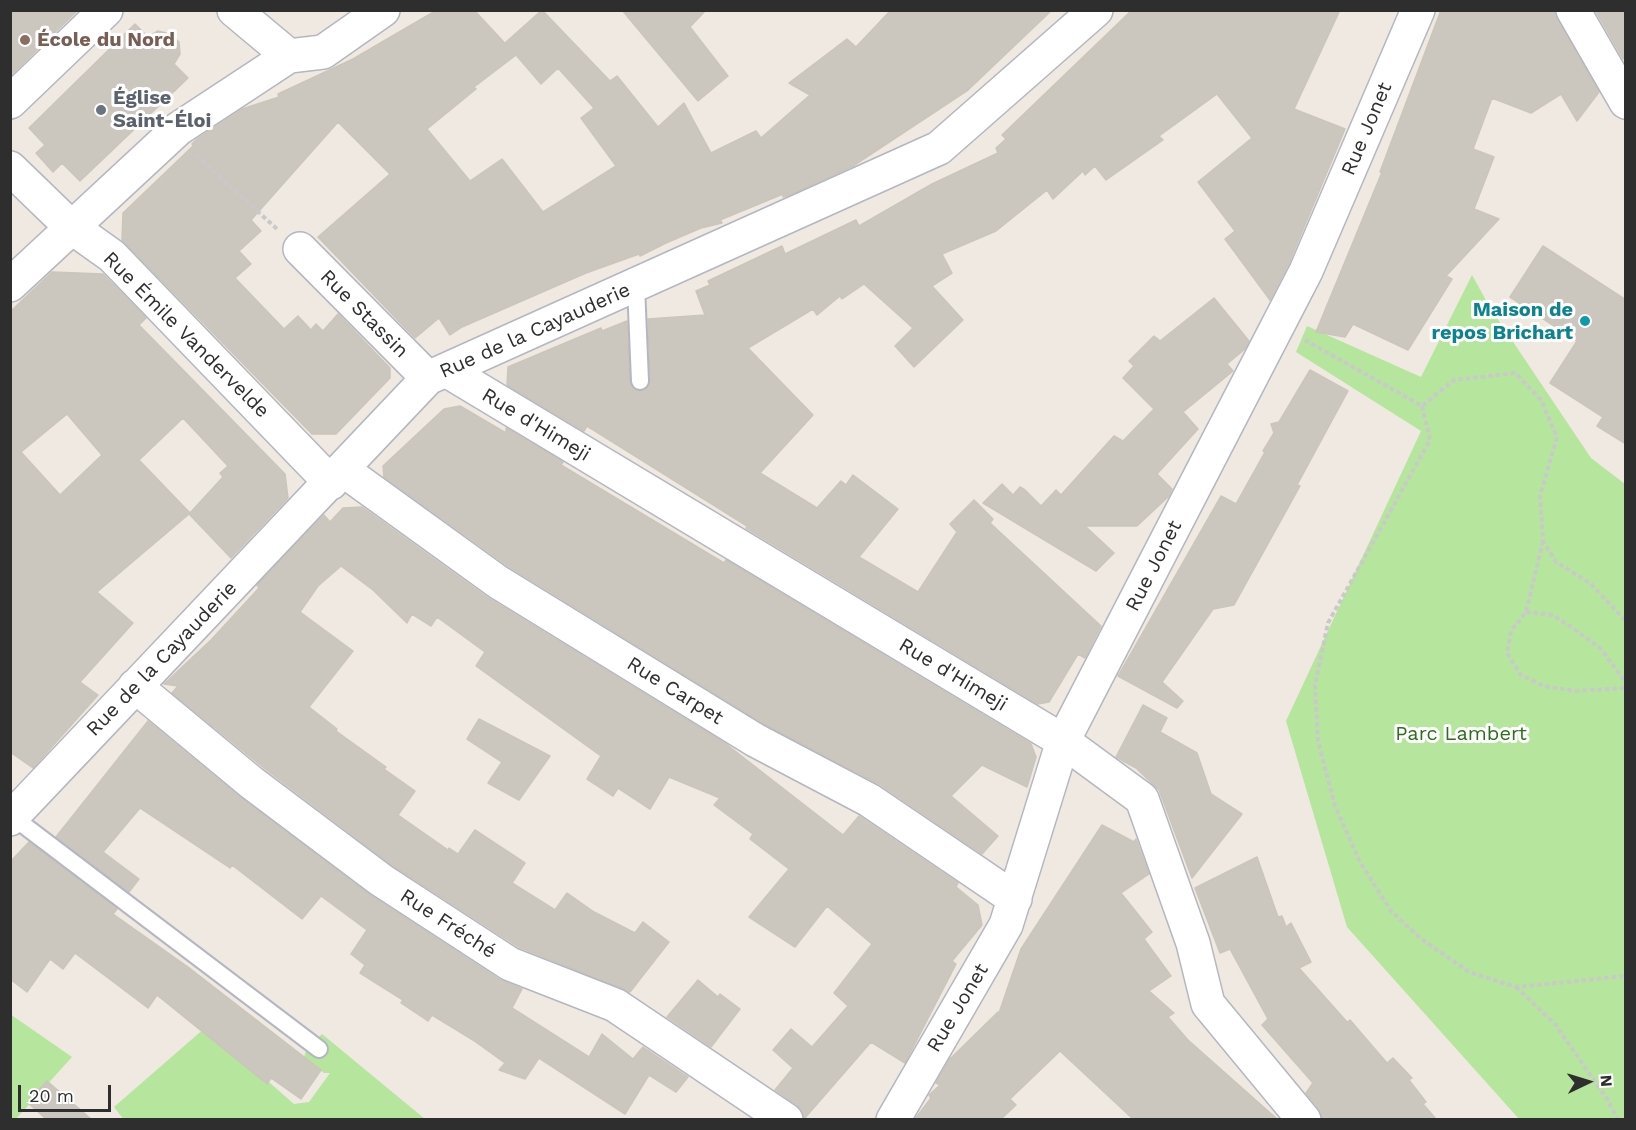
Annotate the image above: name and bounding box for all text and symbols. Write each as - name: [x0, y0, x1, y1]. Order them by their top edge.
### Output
- place label: École du Nord: [37, 28, 175, 52]
- marker: École du Nord: [18, 33, 32, 47]
- street label: Rue Jonet: [1337, 79, 1397, 179]
- place label: Église Saint-Éloi: [113, 86, 211, 133]
- marker: Église Saint-Éloi: [94, 103, 108, 117]
- street label: Rue Émile Vandervelde: [98, 247, 274, 423]
- street label: Rue Stassin: [315, 265, 413, 363]
- street label: Rue de la Cayauderie: [436, 278, 634, 384]
- place label: Maison de repos Brichart: [1432, 298, 1573, 345]
- marker: Maison de repos Brichart: [1578, 314, 1592, 328]
- street label: Rue d'Himeji: [477, 383, 595, 467]
- street label: Rue Jonet: [1121, 516, 1187, 616]
- street label: Rue de la Cayauderie: [82, 576, 242, 742]
- street label: Rue d'Himeji: [894, 633, 1012, 717]
- street label: Rue Carpet: [622, 652, 728, 730]
- park label: Parc Lambert: [1395, 722, 1527, 746]
- street label: Rue Fréché: [395, 884, 501, 964]
- street label: Rue Jonet: [922, 959, 994, 1057]
- north arrow: [1558, 1052, 1618, 1112]
- scale bar: [21, 1073, 114, 1111]
- text: N: [1597, 1074, 1616, 1087]
- text: 20 m: [29, 1085, 74, 1106]

